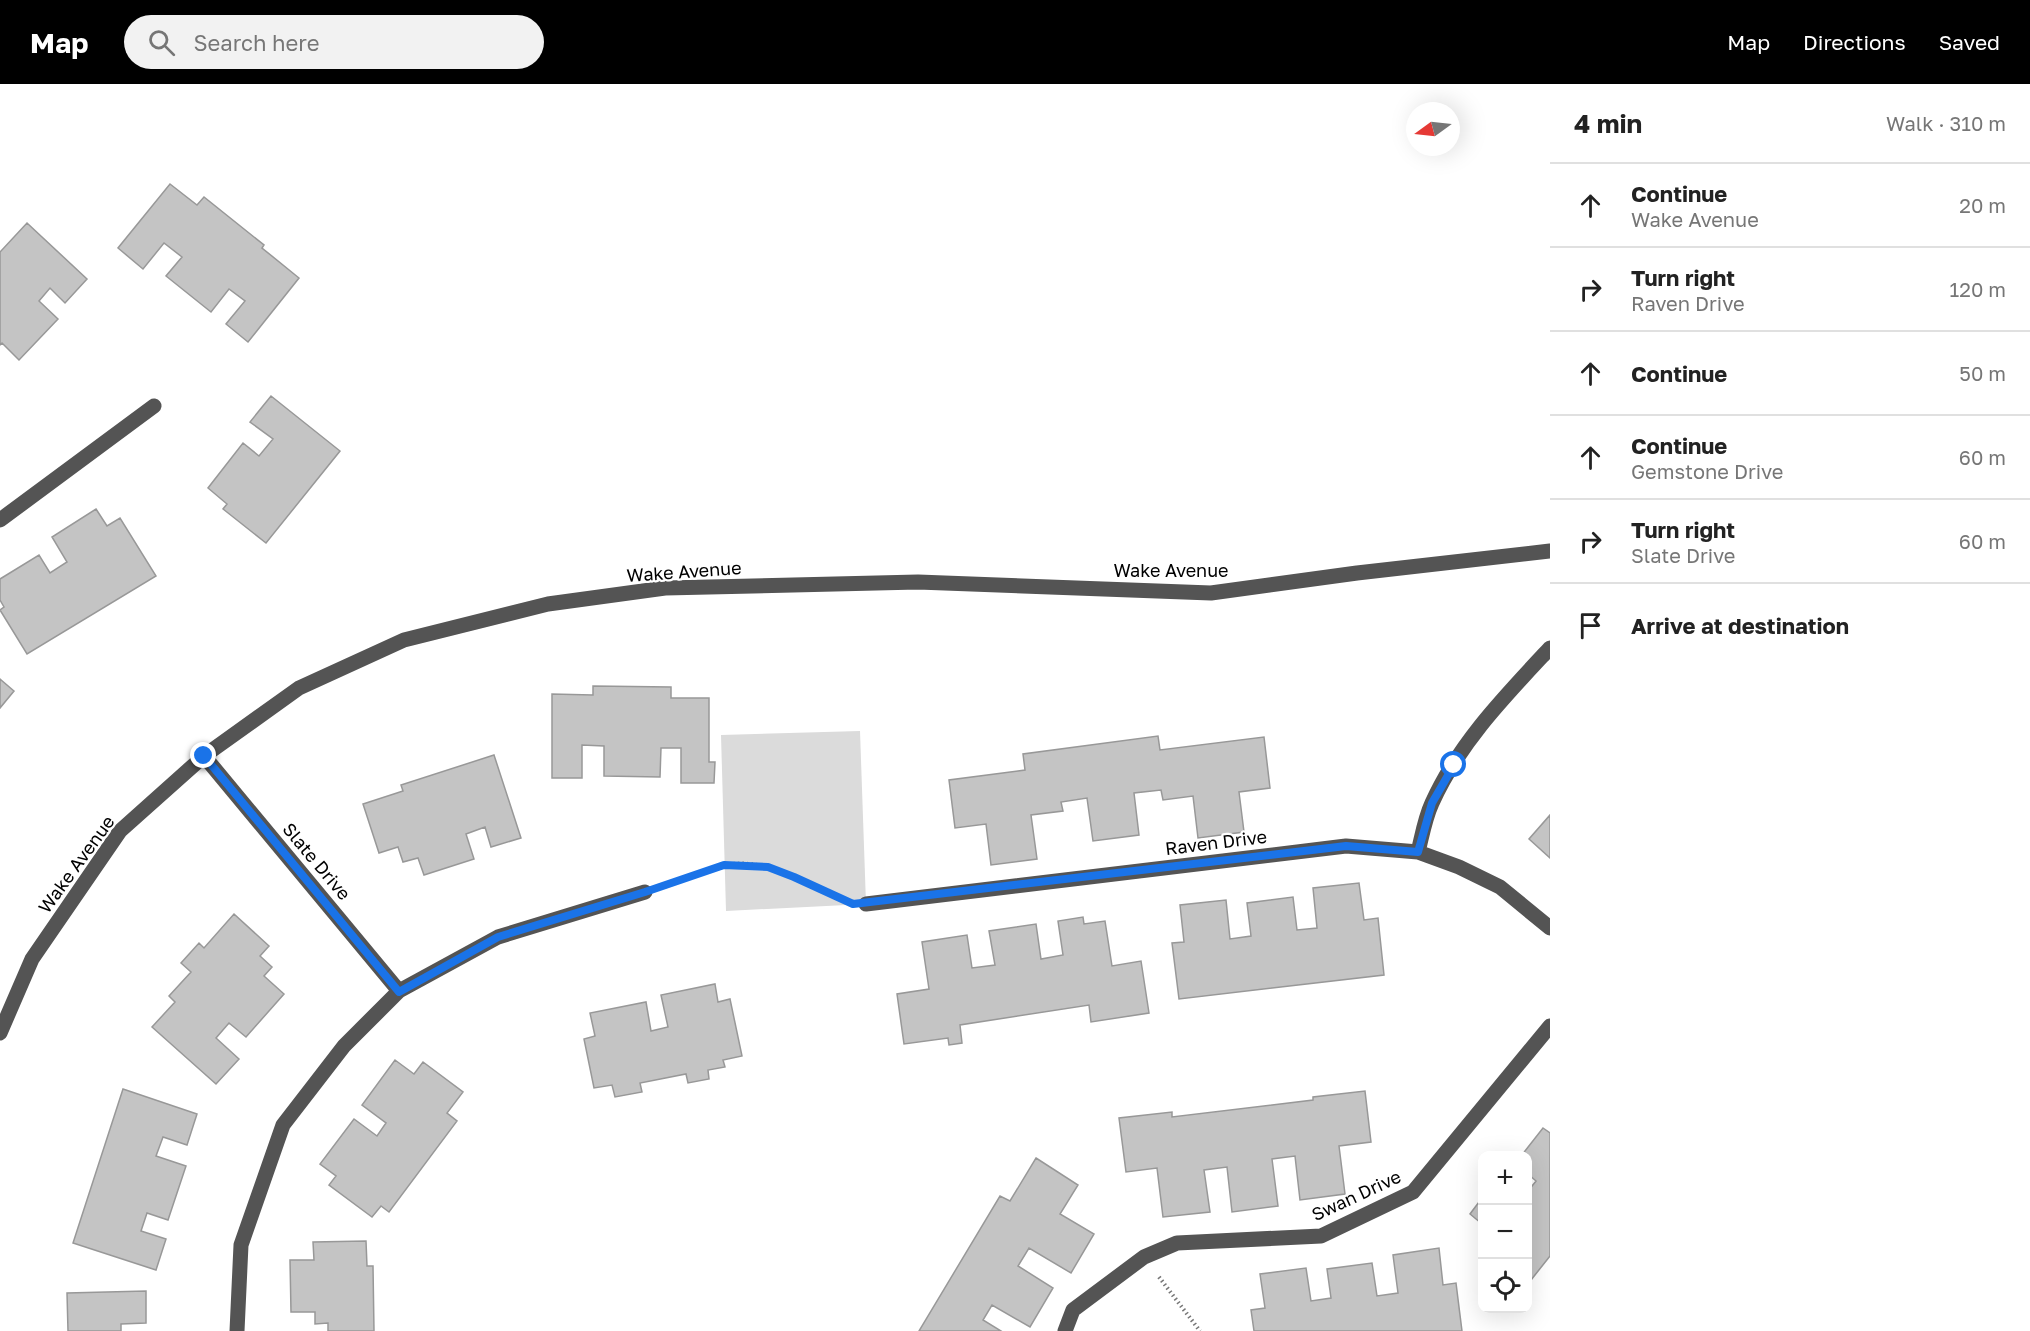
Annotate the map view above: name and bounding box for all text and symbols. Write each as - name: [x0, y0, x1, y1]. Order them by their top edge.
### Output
- search box: [124, 15, 544, 69]
- text: Map: [30, 26, 88, 59]
- icon: search: [145, 26, 178, 59]
- text: Search here: [193, 29, 319, 56]
- text: Map: [1727, 29, 1770, 55]
- text: Directions: [1803, 29, 1906, 55]
- text: Saved: [1939, 29, 2000, 55]
- north arrow: [1406, 102, 1460, 156]
- text: 4 min: [1574, 108, 1642, 139]
- text: Walk · 310 m: [1886, 111, 2006, 135]
- text: Continue: [1631, 180, 1727, 207]
- icon: ahead: [1574, 189, 1607, 222]
- text: 20 m: [1959, 193, 2006, 217]
- text: Wake Avenue: [1631, 207, 1759, 231]
- text: Turn right: [1631, 264, 1735, 291]
- icon: right: [1574, 273, 1607, 306]
- text: 120 m: [1950, 277, 2006, 301]
- text: Raven Drive: [1631, 291, 1745, 315]
- icon: ahead: [1574, 357, 1607, 390]
- text: Continue: [1631, 360, 1727, 387]
- text: 50 m: [1959, 361, 2006, 385]
- text: Continue: [1631, 432, 1727, 459]
- icon: ahead: [1574, 441, 1607, 474]
- text: 60 m: [1959, 445, 2006, 469]
- text: Gemstone Drive: [1631, 459, 1783, 483]
- text: Turn right: [1631, 516, 1735, 543]
- icon: right: [1574, 525, 1607, 558]
- text: 60 m: [1959, 529, 2006, 553]
- text: Slate Drive: [1631, 543, 1735, 567]
- street label: Wake Avenue: [626, 556, 742, 586]
- street label: Wake Avenue: [1113, 559, 1229, 581]
- icon: arrive: [1574, 609, 1607, 642]
- text: Arrive at destination: [1631, 612, 1849, 639]
- route end: [190, 742, 216, 768]
- route start: [1440, 751, 1466, 777]
- street label: Wake Avenue: [33, 811, 119, 917]
- street label: Slate Drive: [278, 818, 356, 904]
- street label: Raven Drive: [1164, 825, 1268, 859]
- map controls: [1478, 1151, 1532, 1313]
- button: +: [1478, 1151, 1532, 1205]
- street label: Swan Drive: [1308, 1165, 1404, 1225]
- button: −: [1478, 1205, 1532, 1259]
- button: locate: [1478, 1259, 1532, 1313]

